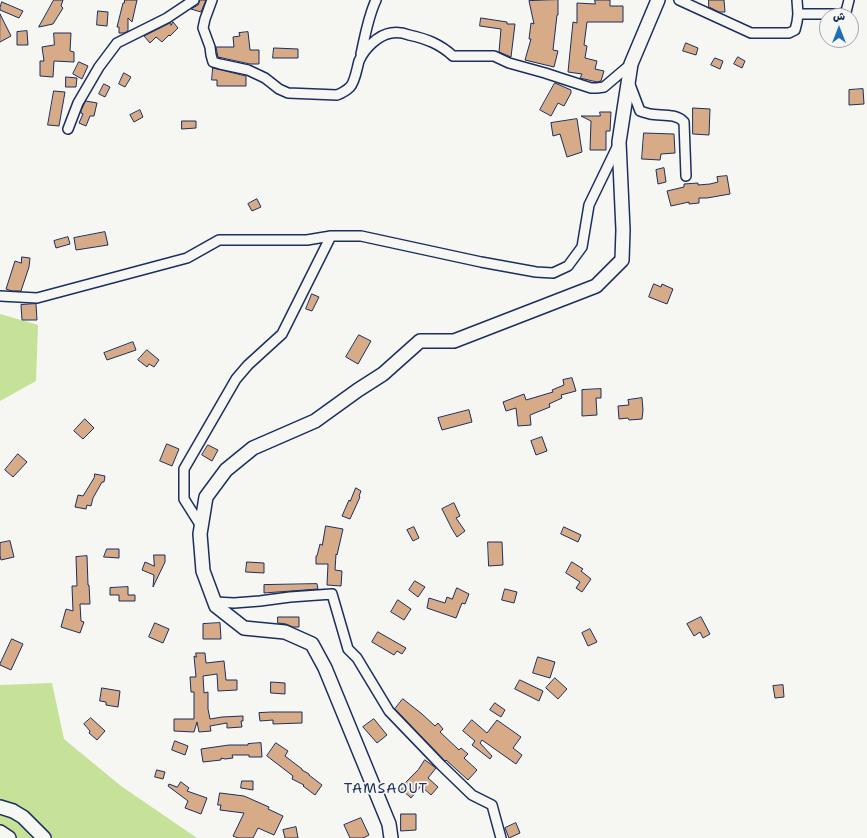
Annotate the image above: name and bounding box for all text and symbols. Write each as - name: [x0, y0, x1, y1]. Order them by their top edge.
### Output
- north arrow: [819, 8, 859, 48]
- text: ش: [833, 9, 845, 24]
- district label: TAMSAOUT: [344, 781, 428, 797]

